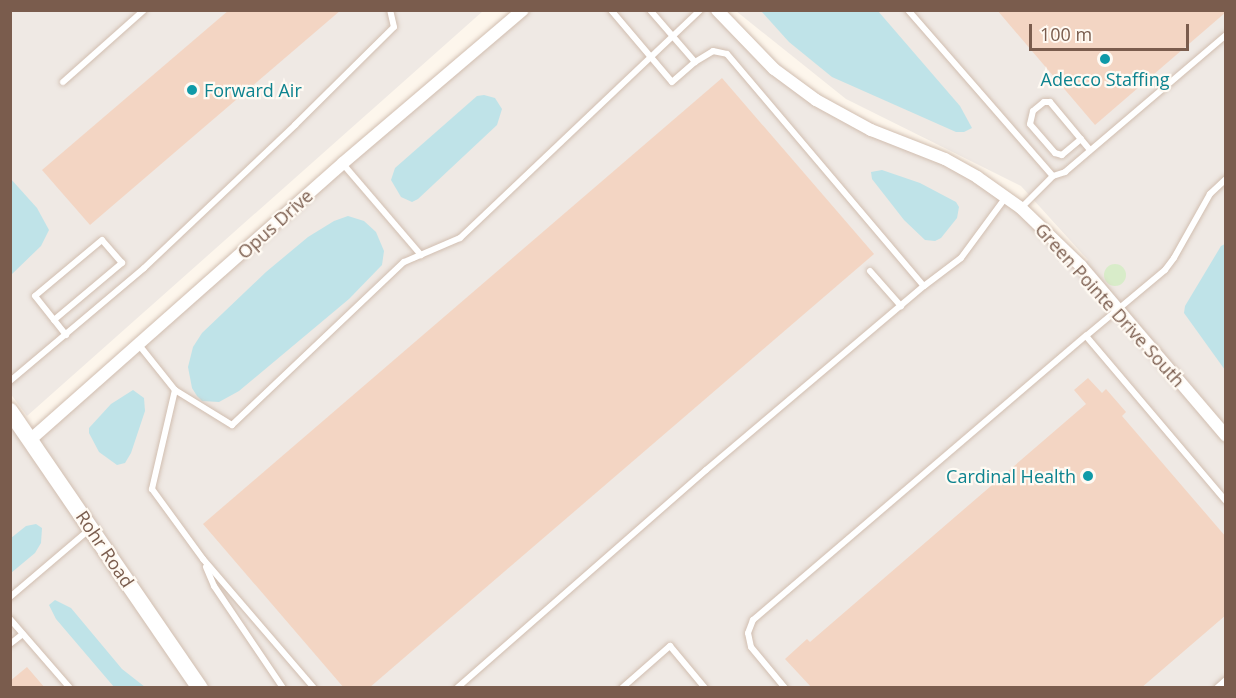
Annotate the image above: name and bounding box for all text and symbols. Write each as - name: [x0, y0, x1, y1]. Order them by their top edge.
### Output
- scale bar: [1032, 12, 1192, 50]
- text: 100 m: [1040, 22, 1092, 46]
- marker: Adecco Staffing: [1098, 52, 1112, 66]
- place label: Adecco Staffing: [1041, 68, 1169, 90]
- place label: Forward Air: [204, 79, 302, 101]
- marker: Forward Air: [185, 83, 199, 97]
- street label: Opus Drive: [233, 185, 317, 263]
- street label: Green Pointe Drive South: [1031, 219, 1189, 391]
- place label: Cardinal Health: [946, 465, 1076, 487]
- marker: Cardinal Health: [1081, 469, 1095, 483]
- street label: Rohr Road: [71, 506, 139, 592]

